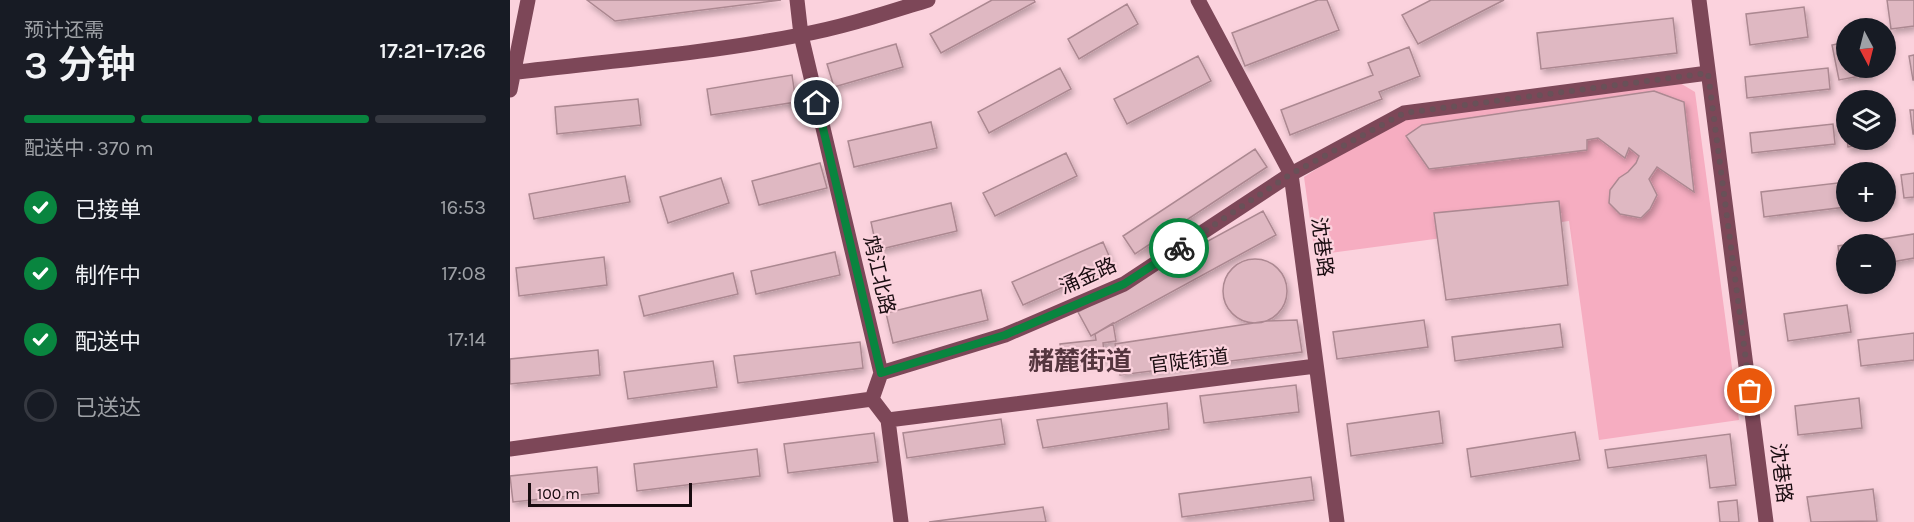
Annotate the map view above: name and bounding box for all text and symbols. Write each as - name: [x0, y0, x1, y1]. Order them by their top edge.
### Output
- north arrow: [1836, 18, 1896, 78]
- map controls: [1836, 18, 1896, 294]
- text: 预计还需: [24, 19, 104, 42]
- text: 17:21–17:26: [379, 38, 486, 64]
- text: 3 分钟: [24, 42, 136, 88]
- pin: [791, 77, 842, 128]
- icon: home: [800, 86, 833, 119]
- button: layers: [1836, 90, 1896, 150]
- text: 配送中 · 370 m: [24, 137, 154, 160]
- button: +: [1836, 162, 1896, 222]
- icon: check: [24, 191, 57, 224]
- text: 16:53: [440, 196, 486, 219]
- text: 已接单: [75, 197, 141, 223]
- street label: 沈巷路: [1307, 216, 1337, 278]
- courier: [1149, 218, 1209, 278]
- icon: bike: [1163, 232, 1196, 265]
- street label: 鸩江北路: [859, 233, 899, 317]
- button: −: [1836, 234, 1896, 294]
- street label: 涌金路: [1056, 253, 1120, 299]
- icon: check: [24, 257, 57, 290]
- text: 17:08: [441, 262, 486, 285]
- text: 制作中: [75, 263, 141, 289]
- icon: check: [24, 323, 57, 356]
- text: 17:14: [448, 328, 486, 351]
- text: 配送中: [75, 329, 141, 355]
- street label: 官陡街道: [1148, 345, 1230, 377]
- district label: 赭麓街道: [1028, 346, 1132, 377]
- pin: [1724, 365, 1775, 416]
- icon: bag: [1733, 374, 1766, 407]
- text: 已送达: [75, 395, 141, 421]
- street label: 沈巷路: [1766, 442, 1796, 504]
- scale bar: [528, 480, 692, 508]
- text: 100 m: [537, 484, 580, 503]

